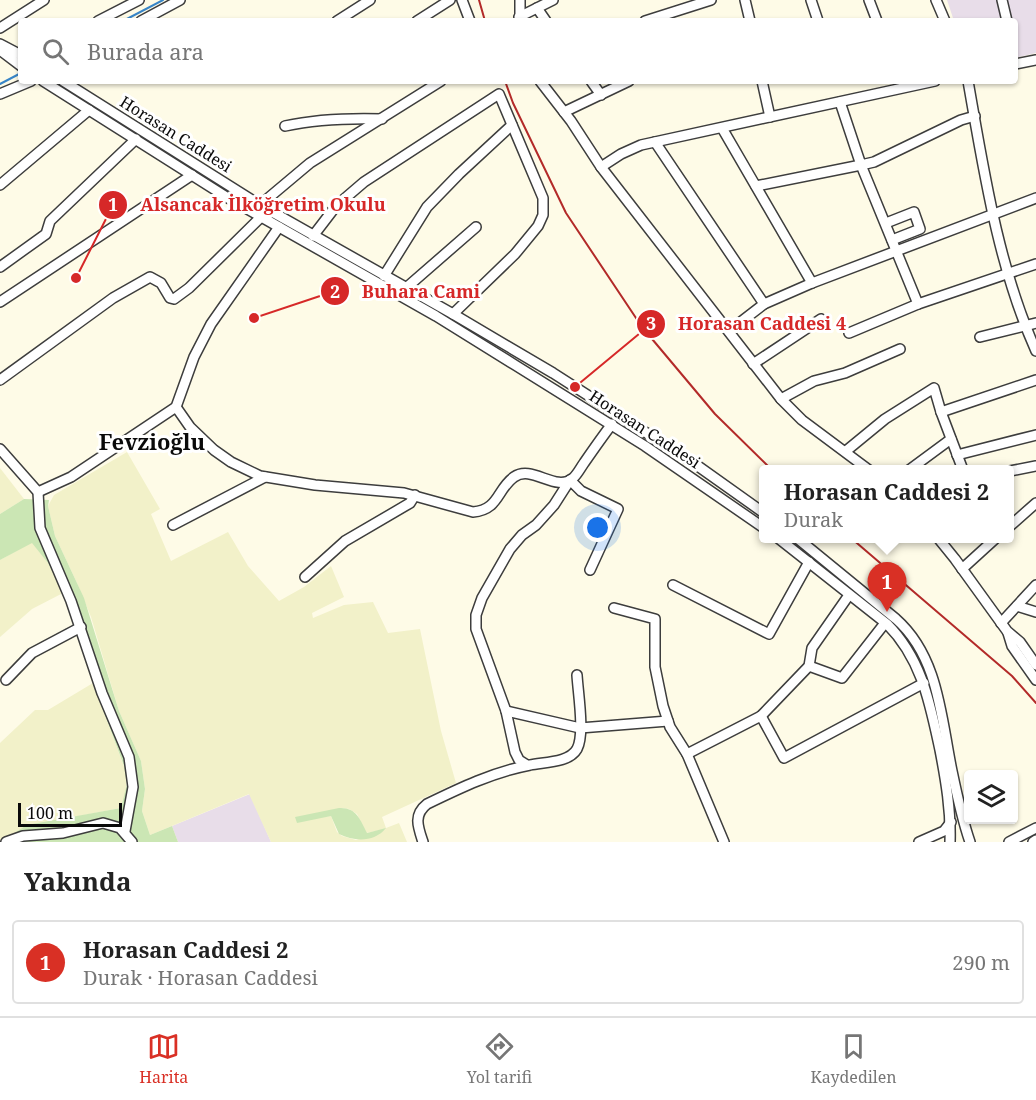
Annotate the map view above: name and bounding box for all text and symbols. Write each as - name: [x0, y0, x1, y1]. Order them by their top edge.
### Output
- search box: [18, 18, 1018, 84]
- icon: search: [39, 35, 72, 68]
- text: Burada ara: [87, 36, 204, 66]
- street label: Horasan Caddesi: [116, 91, 236, 177]
- callout: Alsancak İlköğretim Okulu: [98, 187, 398, 223]
- text: 1: [108, 192, 118, 216]
- text: Alsancak İlköğretim Okulu: [140, 192, 386, 216]
- callout: Buhara Cami: [320, 273, 492, 309]
- text: 2: [330, 279, 340, 303]
- text: Buhara Cami: [362, 279, 481, 303]
- callout: Horasan Caddesi 4: [636, 306, 858, 342]
- text: 3: [646, 311, 656, 335]
- text: Horasan Caddesi 4: [678, 311, 846, 335]
- street label: Horasan Caddesi: [585, 385, 705, 473]
- district label: Fevzioğlu: [99, 426, 205, 456]
- popup: [759, 465, 1014, 543]
- text: Horasan Caddesi 2: [784, 476, 989, 506]
- text: Durak: [784, 506, 843, 533]
- your location: [583, 513, 612, 542]
- pin: 1: [868, 562, 906, 612]
- map controls: [964, 770, 1018, 824]
- button: layers: [964, 770, 1018, 824]
- scale bar: [18, 800, 122, 828]
- text: 100 m: [27, 802, 73, 824]
- text: Yakında: [24, 863, 132, 899]
- text: Horasan Caddesi 2: [83, 934, 289, 964]
- text: 1: [40, 949, 51, 976]
- text: 290 m: [952, 949, 1010, 976]
- text: Durak · Horasan Caddesi: [83, 964, 318, 991]
- tab: Harita: [139, 1030, 188, 1088]
- tab: Yol tarifi: [467, 1030, 532, 1088]
- tab: Kaydedilen: [811, 1030, 897, 1088]

